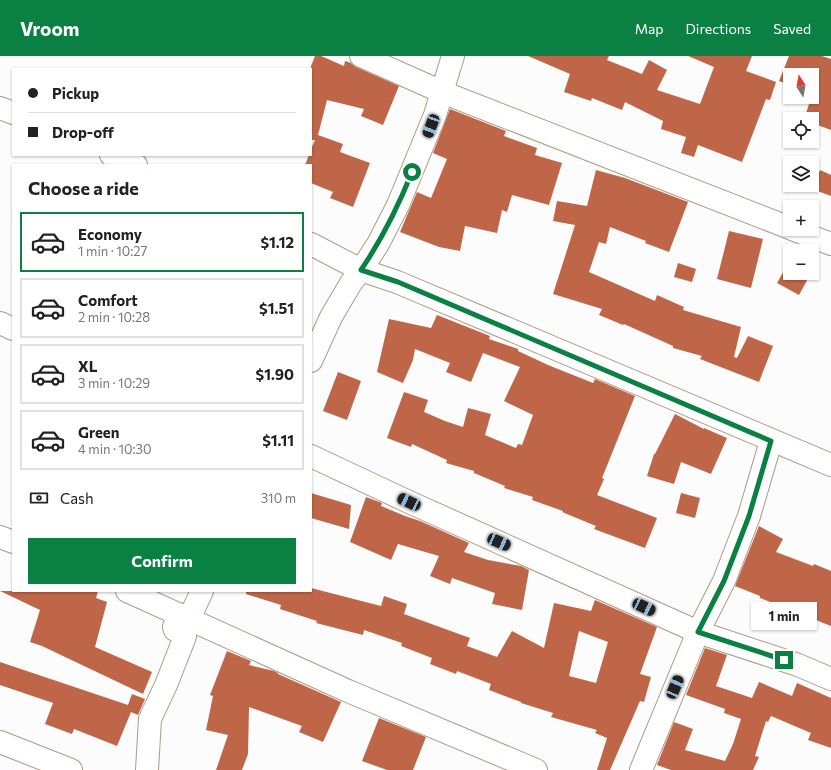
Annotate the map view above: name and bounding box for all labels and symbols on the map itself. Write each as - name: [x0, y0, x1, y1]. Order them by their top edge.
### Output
- north arrow: [783, 68, 819, 104]
- car: [421, 113, 441, 139]
- route start: [403, 163, 421, 181]
- car: [396, 491, 422, 513]
- car: [486, 532, 512, 552]
- car: [631, 596, 657, 618]
- callout: 1 min: [751, 602, 817, 630]
- route end: [775, 651, 793, 669]
- car: [665, 674, 685, 700]

